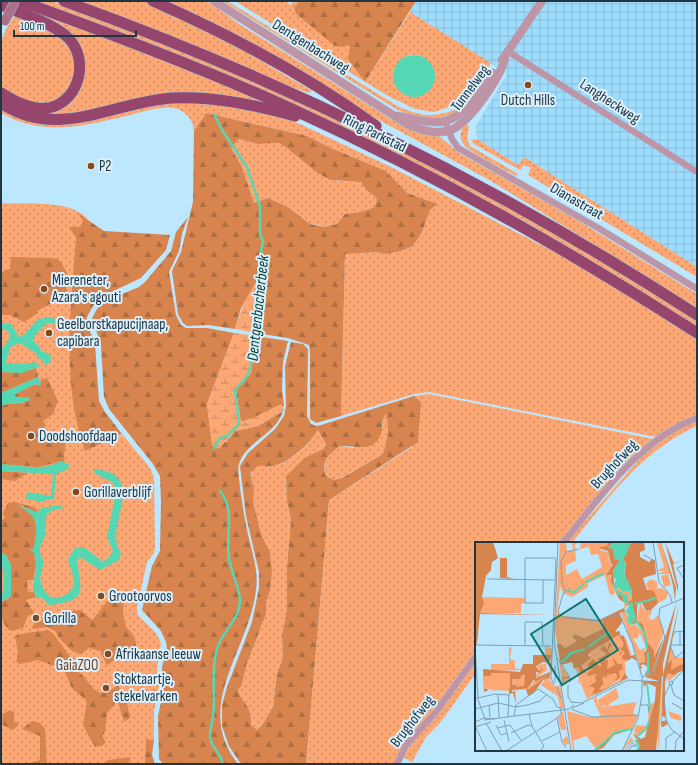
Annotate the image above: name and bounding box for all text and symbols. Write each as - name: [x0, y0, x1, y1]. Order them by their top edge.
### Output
- scale bar: [14, 12, 136, 38]
- street label: Dentgenbachweg: [269, 15, 353, 78]
- text: 100 m: [20, 19, 45, 34]
- street label: Tunnelweg: [447, 61, 494, 115]
- street label: Langheckweg: [576, 75, 644, 128]
- marker: Dutch Hills: [523, 80, 533, 90]
- place label: Dutch Hills: [501, 91, 555, 110]
- street label: Ring Parkstad: [340, 110, 410, 157]
- place label: P2: [99, 157, 111, 176]
- marker: P2: [86, 161, 96, 171]
- street label: Dianastraat: [547, 179, 607, 224]
- water label: Dentgenbacherbeek: [243, 253, 274, 362]
- place label: Miereneter, Azara's agouti: [51, 271, 121, 307]
- marker: Miereneter, Azara's agouti: [39, 284, 49, 294]
- place label: Geelborstkapucijnaap, capibara: [57, 315, 168, 351]
- marker: Geelborstkapucijnaap, capibara: [44, 328, 54, 338]
- place label: Doodshoofdaap: [39, 427, 117, 446]
- marker: Doodshoofdaap: [26, 431, 36, 441]
- street label: Brughofweg: [587, 436, 642, 493]
- place label: Gorillaverblijf: [84, 483, 152, 502]
- marker: Gorillaverblijf: [71, 487, 81, 497]
- inset map: [475, 542, 684, 751]
- place label: Grootoorvos: [109, 587, 172, 606]
- marker: Grootoorvos: [96, 591, 106, 601]
- place label: Gorilla: [44, 609, 76, 628]
- marker: Gorilla: [31, 613, 41, 623]
- place label: Afrikaanse leeuw: [115, 645, 202, 664]
- marker: Afrikaanse leeuw: [103, 649, 113, 659]
- park label: GaiaZOO: [56, 656, 98, 675]
- place label: Stoktaartje, stekelvarken: [114, 670, 178, 706]
- marker: Stoktaartje, stekelvarken: [101, 683, 111, 693]
- street label: Brughofweg: [386, 692, 439, 751]

